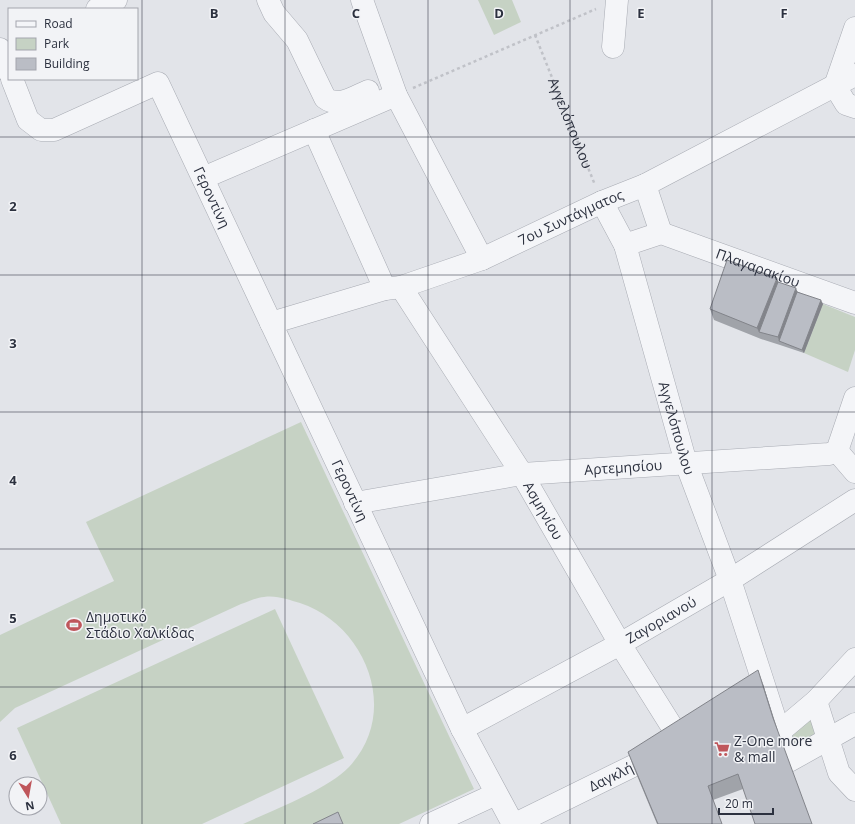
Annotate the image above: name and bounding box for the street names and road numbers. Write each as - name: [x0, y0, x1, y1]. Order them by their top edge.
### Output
- street label: Αγγελόπουλου: [544, 75, 597, 171]
- street label: Γεροντίνη: [190, 163, 235, 231]
- street label: 7ου Συντάγματος: [515, 184, 626, 249]
- street label: Πλαγαρακίου: [713, 244, 803, 291]
- street label: Αγγελόπουλου: [655, 379, 700, 477]
- street label: Αρτεμησίου: [584, 455, 663, 479]
- street label: Γεροντίνη: [328, 456, 373, 524]
- street label: Ασμηνίου: [519, 478, 568, 543]
- street label: Ζαγοριανού: [622, 592, 700, 648]
- street label: Δαγκλή: [585, 757, 636, 795]

